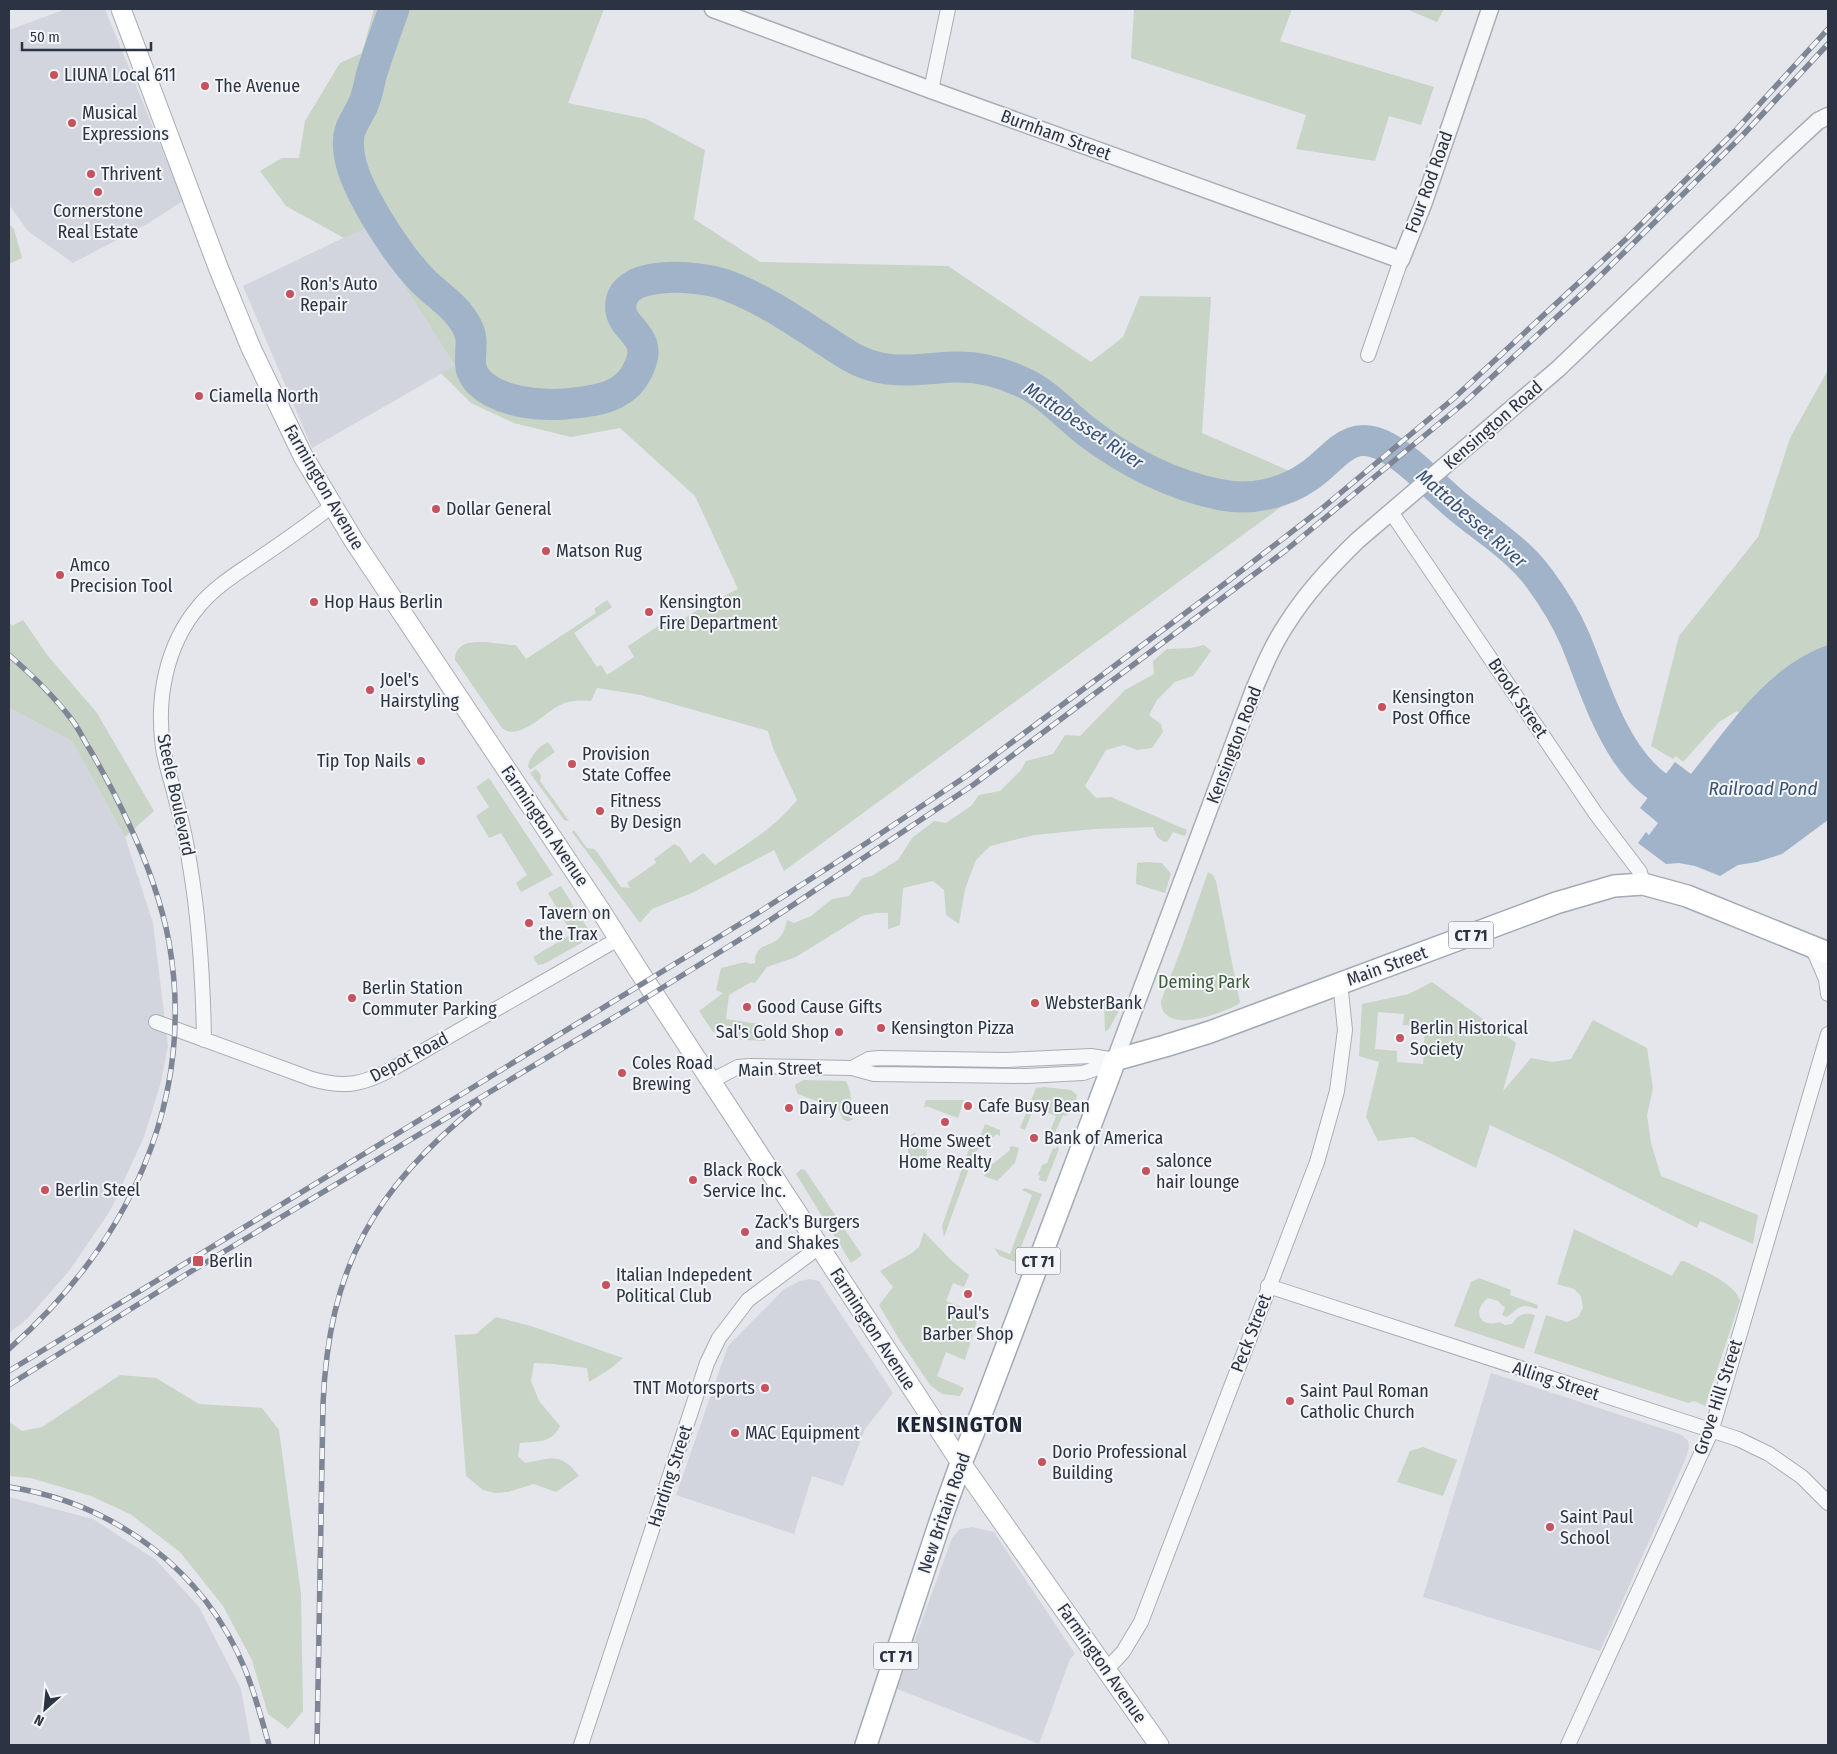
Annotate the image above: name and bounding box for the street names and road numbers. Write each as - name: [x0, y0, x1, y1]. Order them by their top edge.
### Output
- street label: Burnham Street: [998, 105, 1114, 165]
- street label: Four Rod Road: [1400, 128, 1458, 236]
- street label: Kensington Road: [1439, 376, 1547, 474]
- street label: Farmington Avenue: [279, 420, 369, 554]
- street label: Brook Street: [1483, 654, 1553, 742]
- street label: Kensington Road: [1202, 683, 1266, 807]
- street label: Steele Boulevard: [152, 732, 200, 858]
- street label: Farmington Avenue: [496, 761, 594, 891]
- road number: CT 71: [1448, 922, 1494, 948]
- street label: Main Street: [1344, 941, 1430, 991]
- street label: Depot Road: [366, 1027, 452, 1087]
- street label: Main Street: [738, 1057, 823, 1081]
- road number: CT 71: [1016, 1248, 1060, 1274]
- street label: Farmington Avenue: [825, 1264, 921, 1394]
- street label: Peck Street: [1226, 1291, 1276, 1375]
- street label: Grove Hill Street: [1689, 1336, 1747, 1457]
- street label: Alling Street: [1510, 1357, 1602, 1405]
- street label: Harding Street: [643, 1422, 697, 1530]
- street label: New Britain Road: [913, 1450, 975, 1576]
- street label: Farmington Avenue: [1053, 1599, 1152, 1727]
- road number: CT 71: [874, 1642, 918, 1670]

